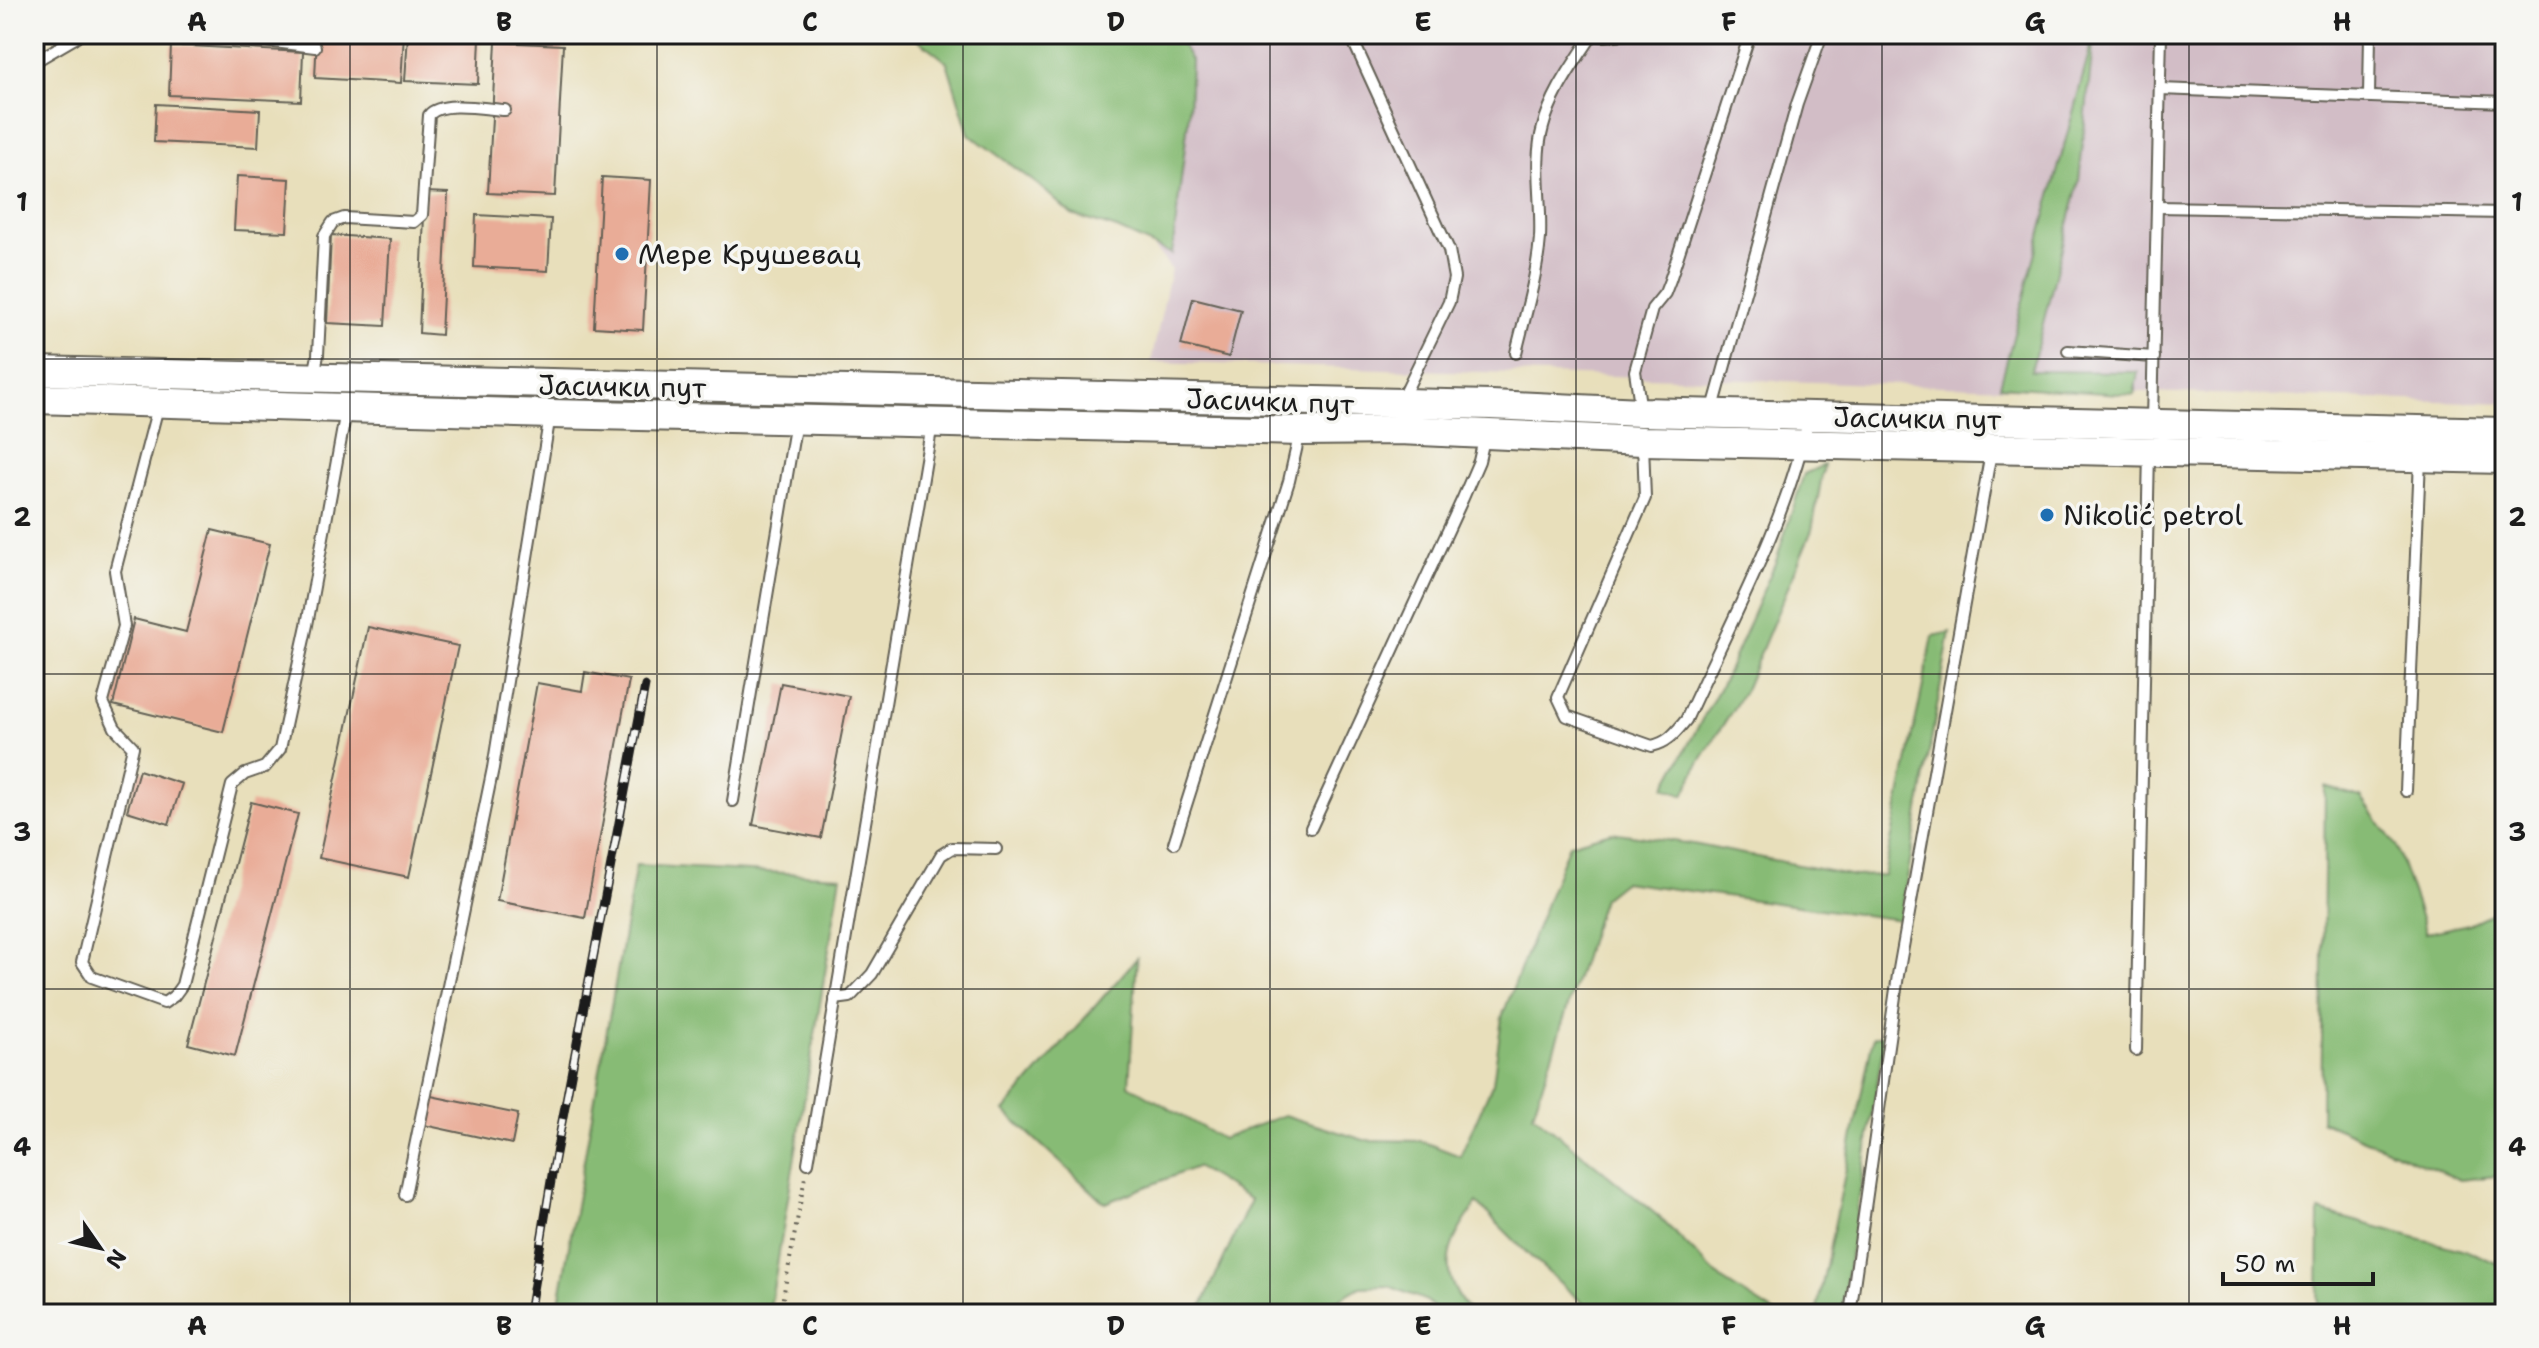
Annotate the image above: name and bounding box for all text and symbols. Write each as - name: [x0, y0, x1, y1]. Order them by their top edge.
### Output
- text: A: [187, 4, 207, 39]
- text: B: [496, 4, 512, 39]
- text: C: [802, 4, 818, 39]
- text: D: [1107, 4, 1125, 39]
- text: E: [1414, 4, 1432, 39]
- text: F: [1721, 4, 1737, 39]
- text: G: [2025, 4, 2046, 39]
- text: H: [2333, 4, 2351, 39]
- text: 1: [16, 184, 28, 219]
- text: 1: [2511, 184, 2523, 219]
- place label: Мере Крушевац: [638, 235, 861, 273]
- marker: Мере Крушевац: [613, 245, 631, 263]
- street label: Јасички пут: [538, 366, 707, 406]
- street label: Јасички пут: [1185, 379, 1355, 423]
- street label: Јасички пут: [1833, 398, 2002, 438]
- place label: Nikolić petrol: [2063, 496, 2244, 534]
- text: 2: [13, 499, 31, 534]
- text: 2: [2508, 499, 2526, 534]
- marker: Nikolić petrol: [2038, 506, 2056, 524]
- text: 3: [13, 814, 31, 849]
- text: 3: [2508, 814, 2526, 849]
- text: 4: [13, 1129, 31, 1164]
- text: 4: [2508, 1129, 2526, 1164]
- north arrow: [60, 1208, 140, 1288]
- scale bar: [2223, 1236, 2373, 1286]
- text: N: [99, 1244, 133, 1274]
- text: 50 m: [2235, 1248, 2295, 1280]
- text: A: [187, 1308, 207, 1343]
- text: B: [496, 1308, 512, 1343]
- text: C: [802, 1308, 818, 1343]
- text: D: [1107, 1308, 1125, 1343]
- text: E: [1414, 1308, 1432, 1343]
- text: F: [1721, 1308, 1737, 1343]
- text: G: [2025, 1308, 2046, 1343]
- text: H: [2333, 1308, 2351, 1343]

